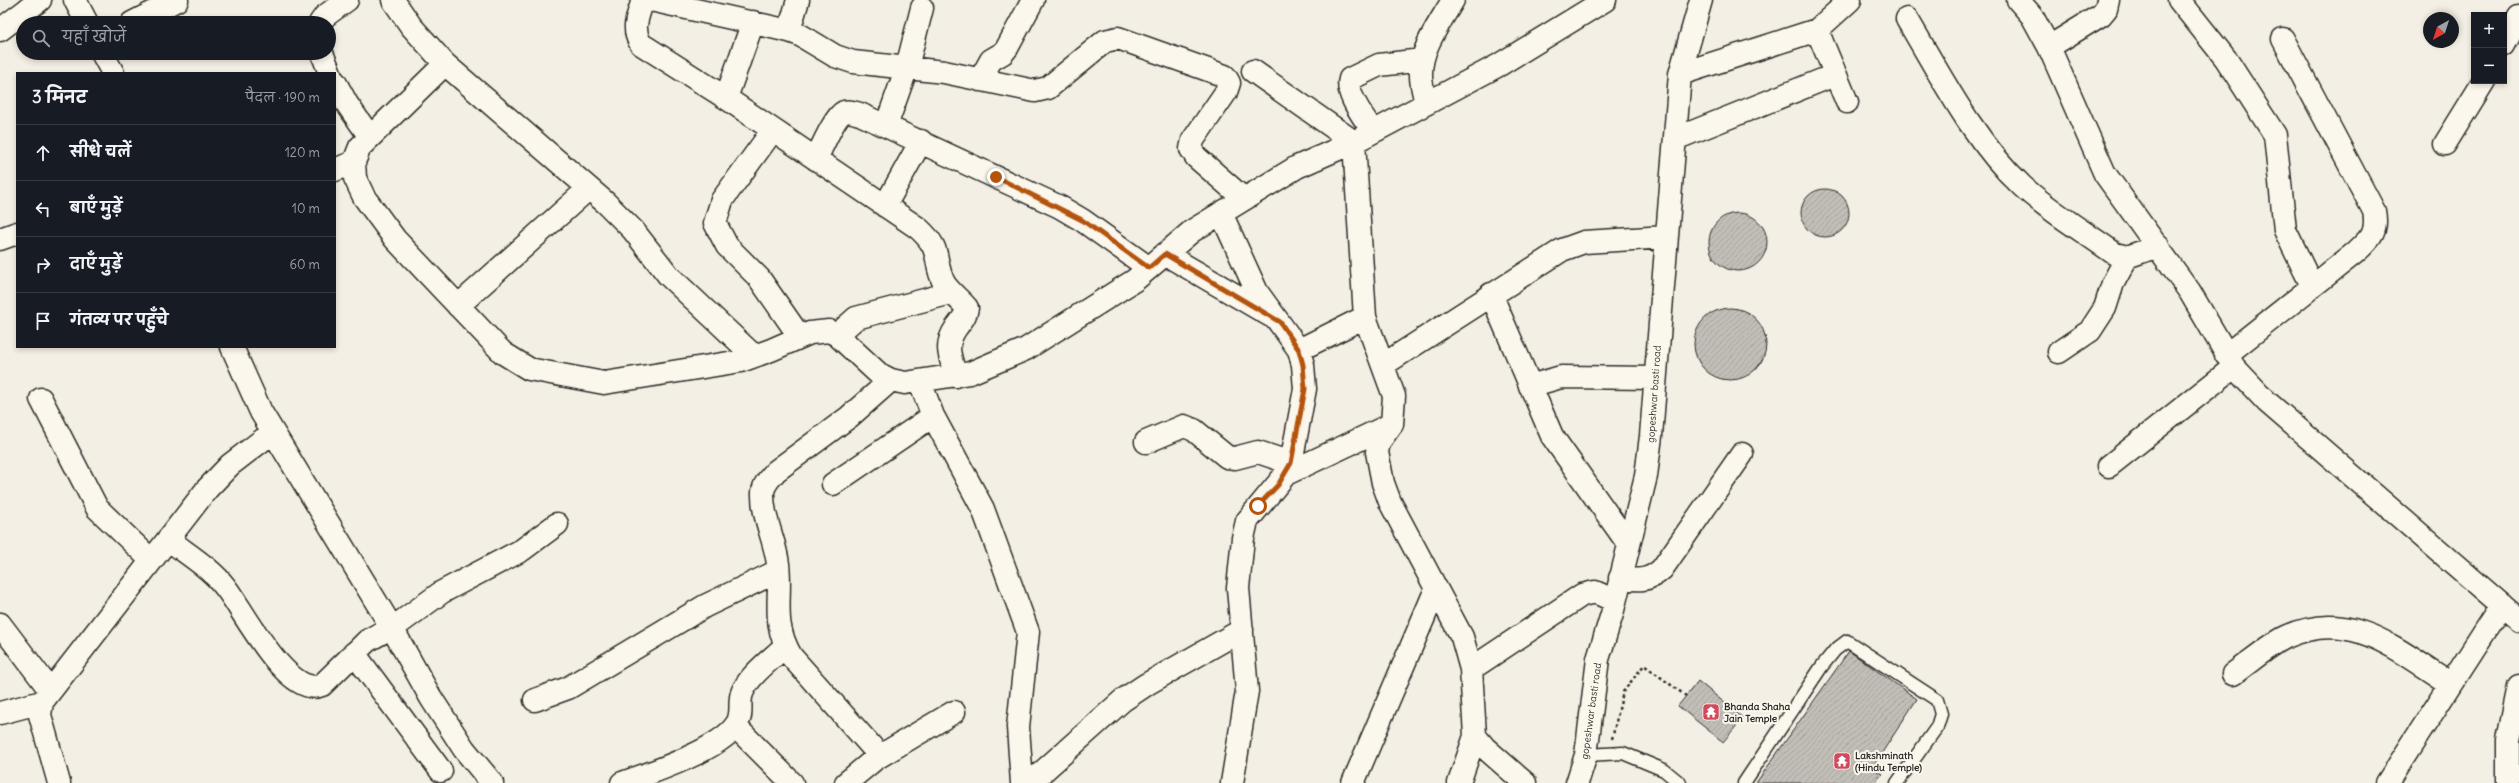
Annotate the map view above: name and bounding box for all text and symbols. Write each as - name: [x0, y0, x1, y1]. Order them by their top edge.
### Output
- north arrow: [2423, 12, 2459, 48]
- map controls: [2471, 12, 2507, 84]
- button: +: [2471, 12, 2507, 48]
- search box: [16, 16, 336, 60]
- icon: search: [30, 27, 52, 49]
- text: यहाँ खोजें: [62, 27, 126, 46]
- button: −: [2471, 48, 2507, 84]
- text: 3 मिनट: [32, 86, 87, 108]
- text: पैदल · 190 m: [245, 89, 320, 106]
- icon: ahead: [32, 142, 54, 164]
- text: सीधे चलें: [70, 142, 131, 161]
- text: 120 m: [285, 144, 320, 161]
- route end: [987, 168, 1005, 186]
- icon: left: [32, 198, 54, 220]
- text: बाएँ मुड़ें: [70, 198, 122, 217]
- text: 10 m: [292, 200, 320, 217]
- icon: right: [32, 254, 54, 276]
- text: दाएँ मुड़ें: [70, 254, 122, 273]
- text: 60 m: [289, 256, 320, 273]
- icon: arrive: [32, 310, 54, 332]
- text: गंतव्य पर पहुँचे: [70, 310, 168, 329]
- street label: gopeshwar basti road: [1644, 345, 1664, 443]
- route start: [1249, 497, 1267, 515]
- street label: gopeshwar basti road: [1578, 662, 1604, 760]
- place label: Bhanda Shaha Jain Temple: [1724, 700, 1791, 725]
- temple icon: Bhanda Shaha Jain Temple: [1701, 702, 1721, 722]
- place label: Lakshminath (Hindu Temple): [1855, 749, 1922, 774]
- temple icon: Lakshminath (Hindu Temple): [1832, 751, 1852, 771]

